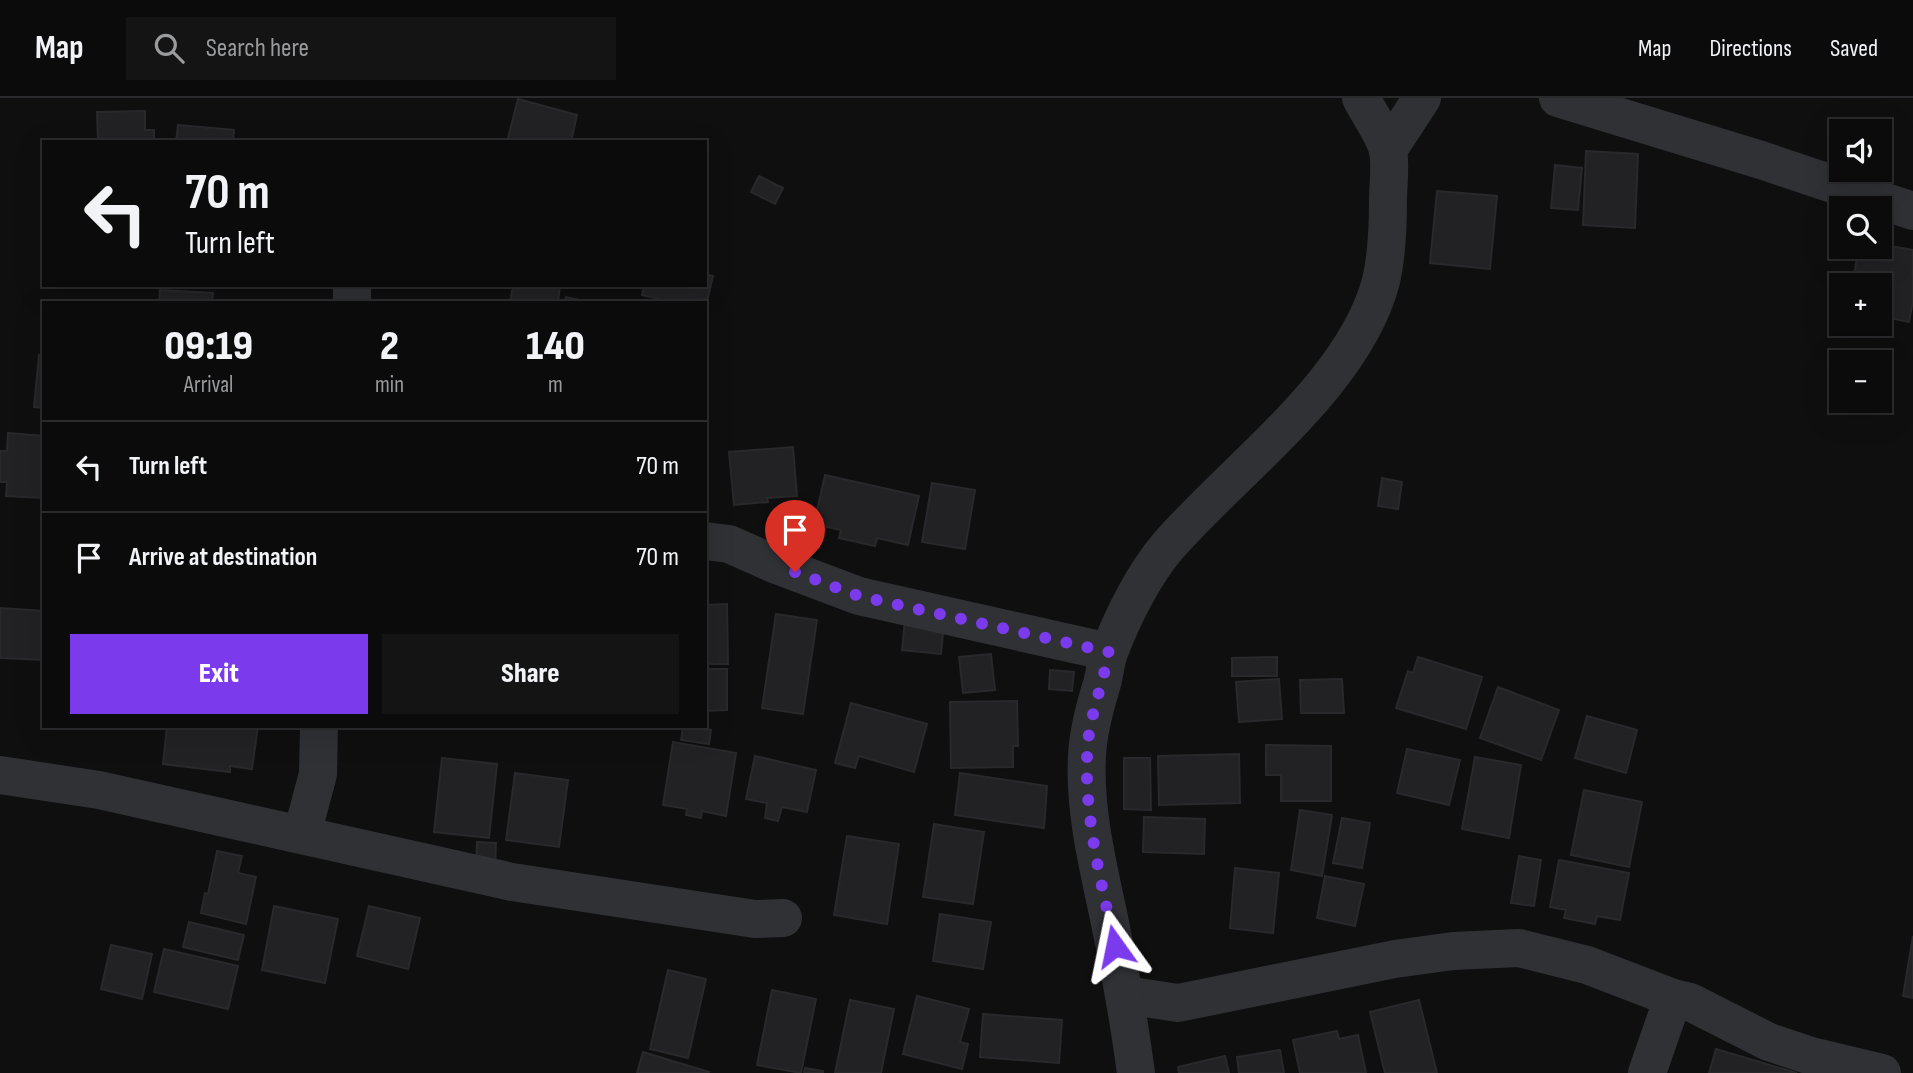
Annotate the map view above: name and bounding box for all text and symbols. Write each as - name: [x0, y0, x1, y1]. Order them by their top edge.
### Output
- search box: [126, 17, 616, 80]
- text: Map: [35, 28, 84, 68]
- icon: search: [150, 29, 188, 67]
- text: Search here: [206, 33, 309, 64]
- text: Map: [1638, 34, 1671, 63]
- text: Directions: [1709, 34, 1792, 63]
- text: Saved: [1830, 34, 1878, 63]
- map controls: [1829, 119, 1892, 413]
- button: sound: [1829, 119, 1892, 182]
- text: 70 m: [185, 164, 270, 223]
- icon: left: [70, 168, 161, 259]
- button: search: [1829, 196, 1892, 259]
- text: Turn left: [185, 224, 275, 263]
- button: +: [1829, 273, 1892, 336]
- text: 09:19: [164, 321, 253, 372]
- text: 2: [380, 321, 399, 372]
- text: 140: [526, 321, 585, 372]
- button: −: [1829, 350, 1892, 413]
- text: Arrival: [184, 371, 233, 399]
- text: min: [375, 371, 404, 399]
- text: m: [548, 371, 563, 399]
- icon: left: [70, 448, 108, 486]
- text: Turn left: [129, 451, 207, 482]
- text: 70 m: [636, 451, 679, 482]
- pin: [765, 500, 825, 572]
- icon: arrive: [776, 511, 814, 549]
- icon: arrive: [70, 539, 108, 577]
- text: Arrive at destination: [129, 542, 317, 573]
- text: 70 m: [636, 542, 679, 573]
- button: Exit: [70, 634, 368, 714]
- button: Share: [382, 634, 679, 714]
- position arrow: [1078, 909, 1152, 983]

